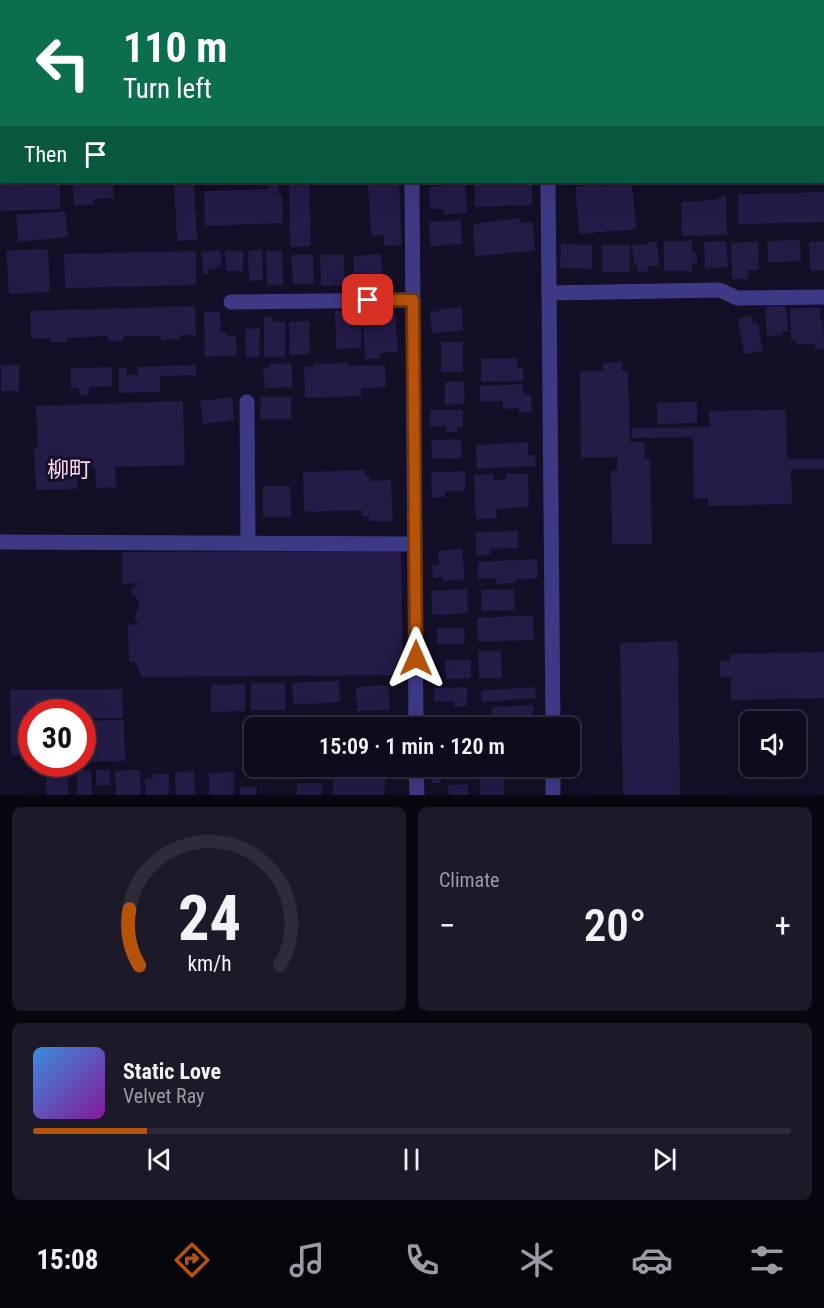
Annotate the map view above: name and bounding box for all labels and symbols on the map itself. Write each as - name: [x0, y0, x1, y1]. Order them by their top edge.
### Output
- pin: [342, 274, 393, 325]
- district label: 柳町: [47, 457, 91, 482]
- position arrow: [384, 626, 448, 690]
- speed limit sign: 30: [18, 699, 96, 777]

